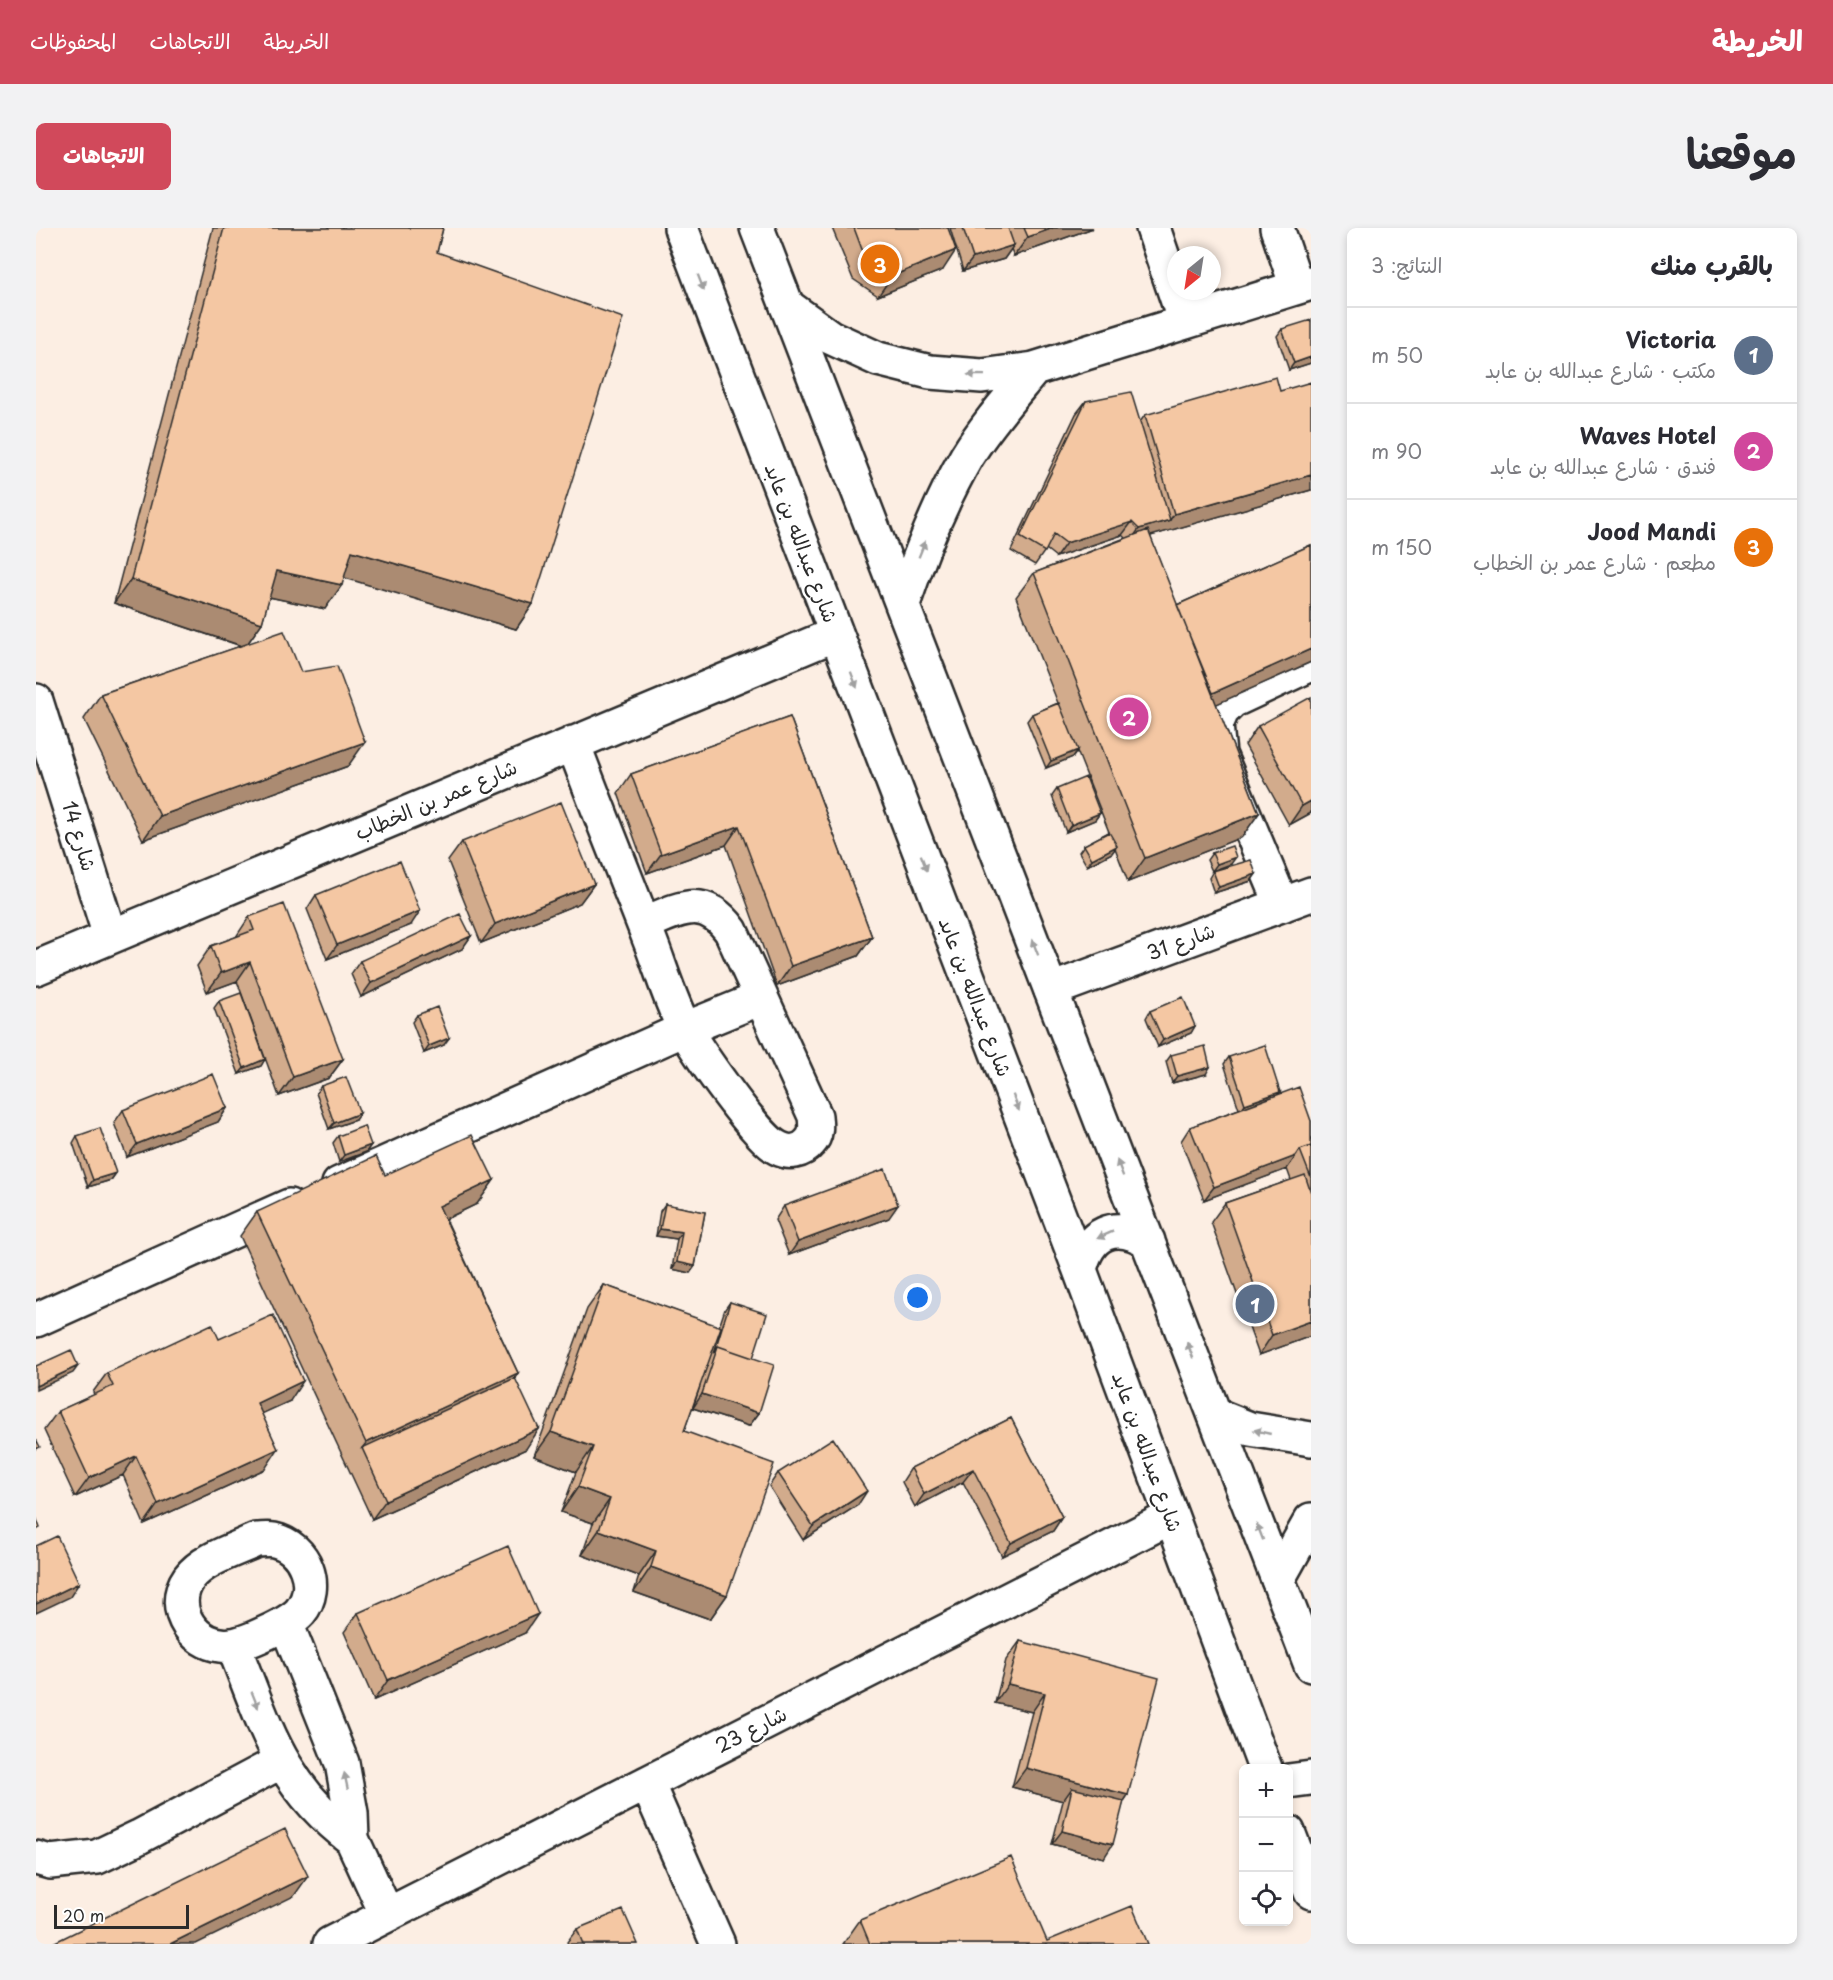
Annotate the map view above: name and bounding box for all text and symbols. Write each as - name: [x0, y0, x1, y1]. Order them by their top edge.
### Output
- text: الخريطة: [1712, 18, 1803, 61]
- text: المحفوظات: [30, 24, 116, 56]
- text: الاتجاهات: [149, 24, 231, 56]
- text: الخريطة: [264, 24, 329, 56]
- text: موقعنا: [1686, 120, 1797, 183]
- button: الاتجاهات: [36, 123, 171, 190]
- pin: 3: [860, 242, 900, 286]
- text: بالقرب منك: [1651, 245, 1773, 284]
- north arrow: [1167, 246, 1221, 300]
- text: النتائج: 3: [1371, 250, 1443, 280]
- one-way arrow: [697, 274, 707, 292]
- text: Victoria: [1625, 322, 1716, 355]
- text: 50 m: [1371, 340, 1423, 370]
- text: 1: [1749, 340, 1758, 370]
- text: مكتب · شارع عبدالله بن عابد: [1485, 355, 1716, 385]
- one-way arrow: [967, 370, 986, 379]
- text: Waves Hotel: [1580, 418, 1716, 451]
- text: 90 m: [1371, 436, 1422, 466]
- text: 2: [1746, 436, 1761, 466]
- text: فندق · شارع عبدالله بن عابد: [1490, 451, 1716, 481]
- street label: شارع عبدالله بن عابد: [758, 459, 846, 627]
- text: Jood Mandi: [1588, 514, 1716, 547]
- text: 150 m: [1371, 532, 1432, 562]
- text: 3: [1747, 532, 1760, 562]
- one-way arrow: [918, 540, 927, 558]
- text: مطعم · شارع عمر بن الخطاب: [1473, 547, 1716, 577]
- one-way arrow: [849, 672, 859, 690]
- pin: 2: [1110, 694, 1148, 740]
- street label: شارع عمر بن الخطاب: [350, 751, 521, 847]
- street label: شارع 14: [55, 797, 105, 875]
- one-way arrow: [919, 854, 929, 872]
- street label: شارع عبدالله بن عابد: [932, 913, 1020, 1081]
- street label: شارع 31: [1142, 915, 1219, 967]
- one-way arrow: [1029, 938, 1039, 956]
- one-way arrow: [1011, 1095, 1021, 1113]
- one-way arrow: [1114, 1159, 1124, 1177]
- one-way arrow: [1095, 1230, 1113, 1240]
- pin: 1: [1236, 1282, 1274, 1326]
- your location: [903, 1283, 932, 1312]
- one-way arrow: [1185, 1341, 1195, 1359]
- street label: شارع عبدالله بن عابد: [1105, 1367, 1191, 1536]
- one-way arrow: [1252, 1426, 1271, 1436]
- one-way arrow: [1255, 1523, 1265, 1541]
- one-way arrow: [250, 1691, 260, 1709]
- street label: شارع 23: [709, 1698, 792, 1760]
- map controls: [1239, 1764, 1293, 1926]
- button: +: [1239, 1764, 1293, 1818]
- one-way arrow: [340, 1772, 350, 1790]
- button: −: [1239, 1818, 1293, 1872]
- button: locate: [1239, 1872, 1293, 1926]
- scale bar: [54, 1902, 189, 1930]
- text: 20 m: [63, 1903, 104, 1927]

